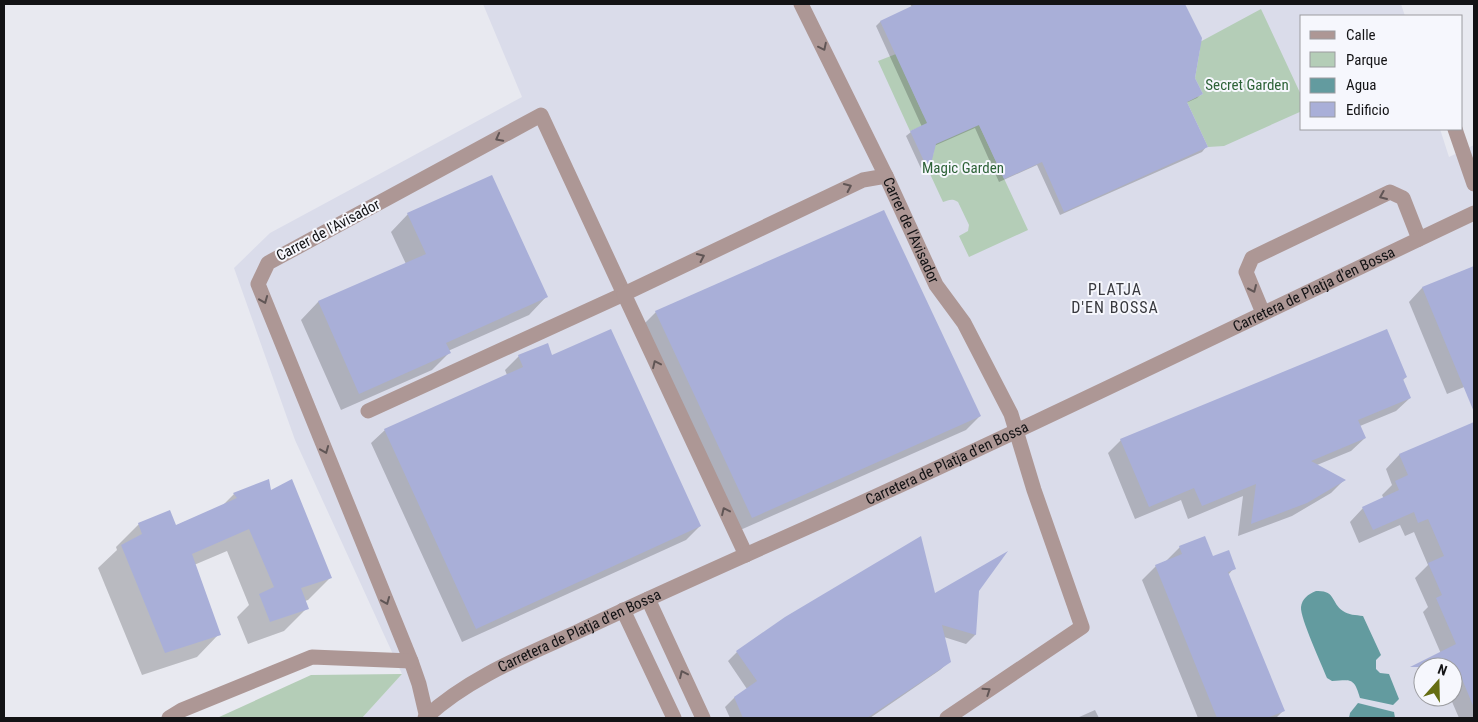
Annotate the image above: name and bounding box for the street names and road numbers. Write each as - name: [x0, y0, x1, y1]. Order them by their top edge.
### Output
- street label: Carrer de l'Avisador: [879, 174, 943, 287]
- street label: Carrer de l'Avisador: [273, 195, 383, 265]
- street label: Carretera de Platja d'en Bossa: [1230, 243, 1398, 336]
- street label: Carretera de Platja d'en Bossa: [863, 418, 1031, 509]
- street label: Carretera de Platja d'en Bossa: [495, 585, 664, 676]

